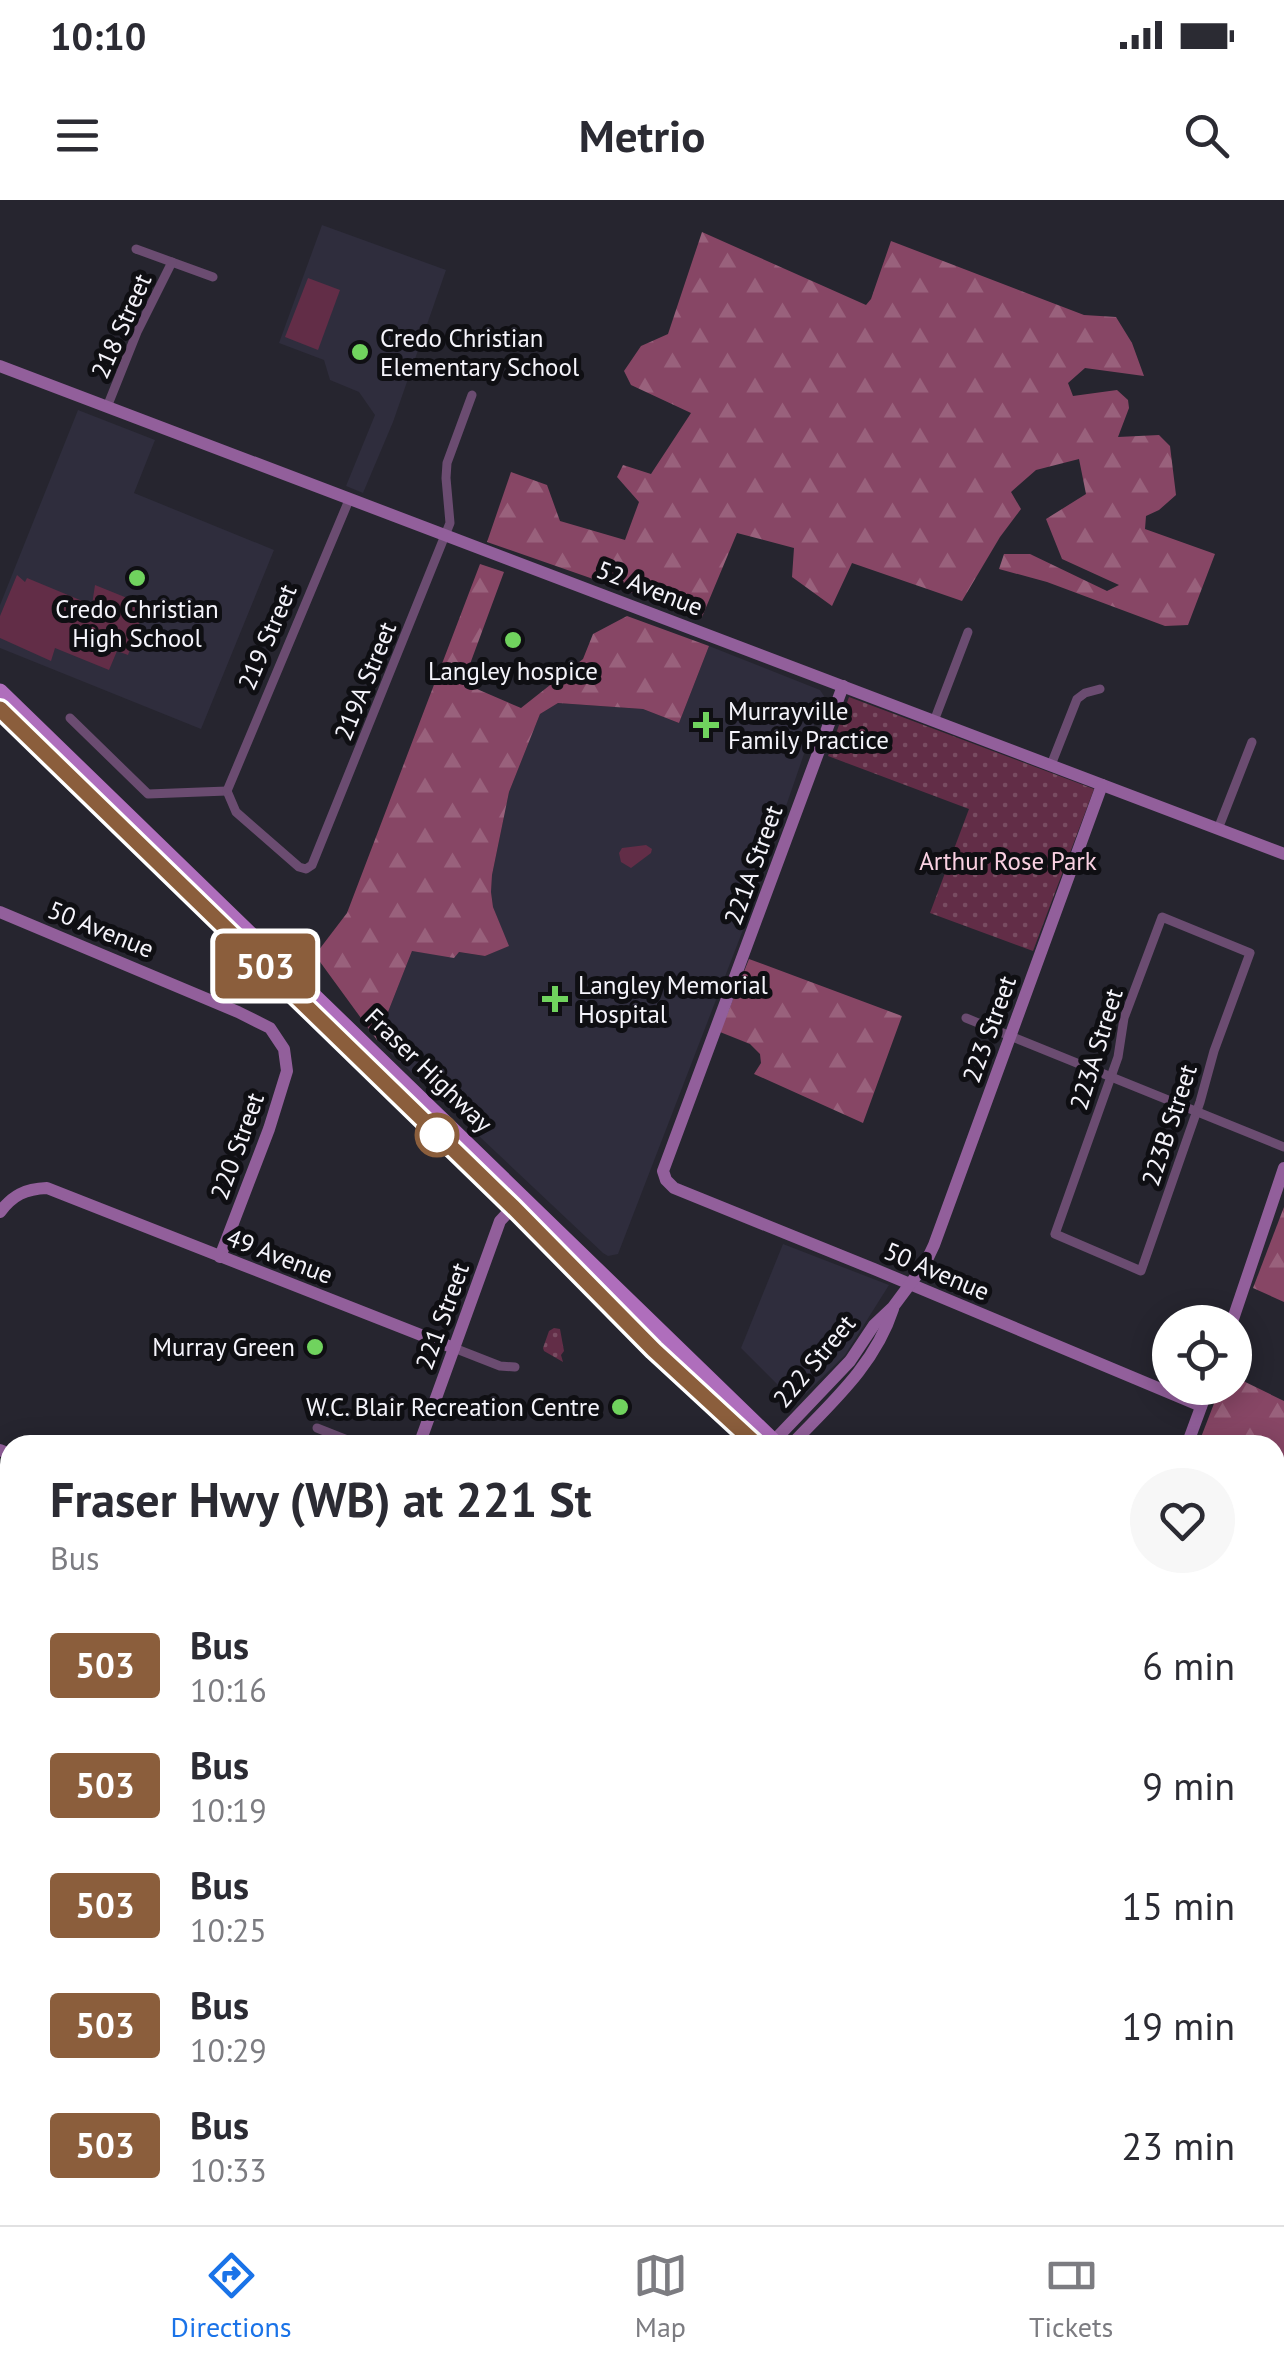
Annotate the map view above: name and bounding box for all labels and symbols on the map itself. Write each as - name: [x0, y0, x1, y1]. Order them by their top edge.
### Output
- street label: 218 Street: [84, 268, 158, 383]
- place label: Credo Christian Elementary School: [380, 322, 580, 383]
- marker: Credo Christian Elementary School: [349, 341, 371, 363]
- street label: 52 Avenue: [592, 553, 708, 623]
- marker: Credo Christian High School: [126, 567, 148, 589]
- street label: 219 Street: [231, 579, 304, 695]
- place label: Credo Christian High School: [55, 593, 219, 654]
- street label: 219A Street: [327, 617, 403, 745]
- marker: Langley hospice: [502, 629, 524, 651]
- place label: Langley hospice: [428, 655, 598, 687]
- place label: Murrayville Family Practice: [728, 695, 889, 756]
- marker: Murrayville Family Practice: [693, 712, 719, 738]
- street label: 221A Street: [717, 800, 790, 929]
- park label: Arthur Rose Park: [919, 845, 1097, 877]
- street label: 50 Avenue: [43, 893, 159, 965]
- line badge: 503: [208, 934, 322, 998]
- place label: Langley Memorial Hospital: [578, 969, 769, 1030]
- street label: 223 Street: [955, 971, 1023, 1087]
- street label: 223A Street: [1062, 984, 1130, 1113]
- marker: Langley Memorial Hospital: [542, 986, 568, 1012]
- street label: Fraser Highway: [358, 1001, 500, 1139]
- street label: 223B Street: [1134, 1060, 1204, 1190]
- street label: 220 Street: [203, 1088, 271, 1204]
- unlabelled marker: [416, 1114, 458, 1156]
- street label: 49 Avenue: [222, 1221, 338, 1291]
- street label: 50 Avenue: [880, 1235, 994, 1307]
- street label: 221 Street: [408, 1258, 476, 1374]
- street label: 222 Street: [766, 1308, 862, 1414]
- place label: Murray Green: [152, 1331, 295, 1363]
- marker: Murray Green: [304, 1336, 326, 1358]
- place label: W.C. Blair Recreation Centre: [306, 1391, 600, 1423]
- marker: W.C. Blair Recreation Centre: [609, 1396, 631, 1418]

